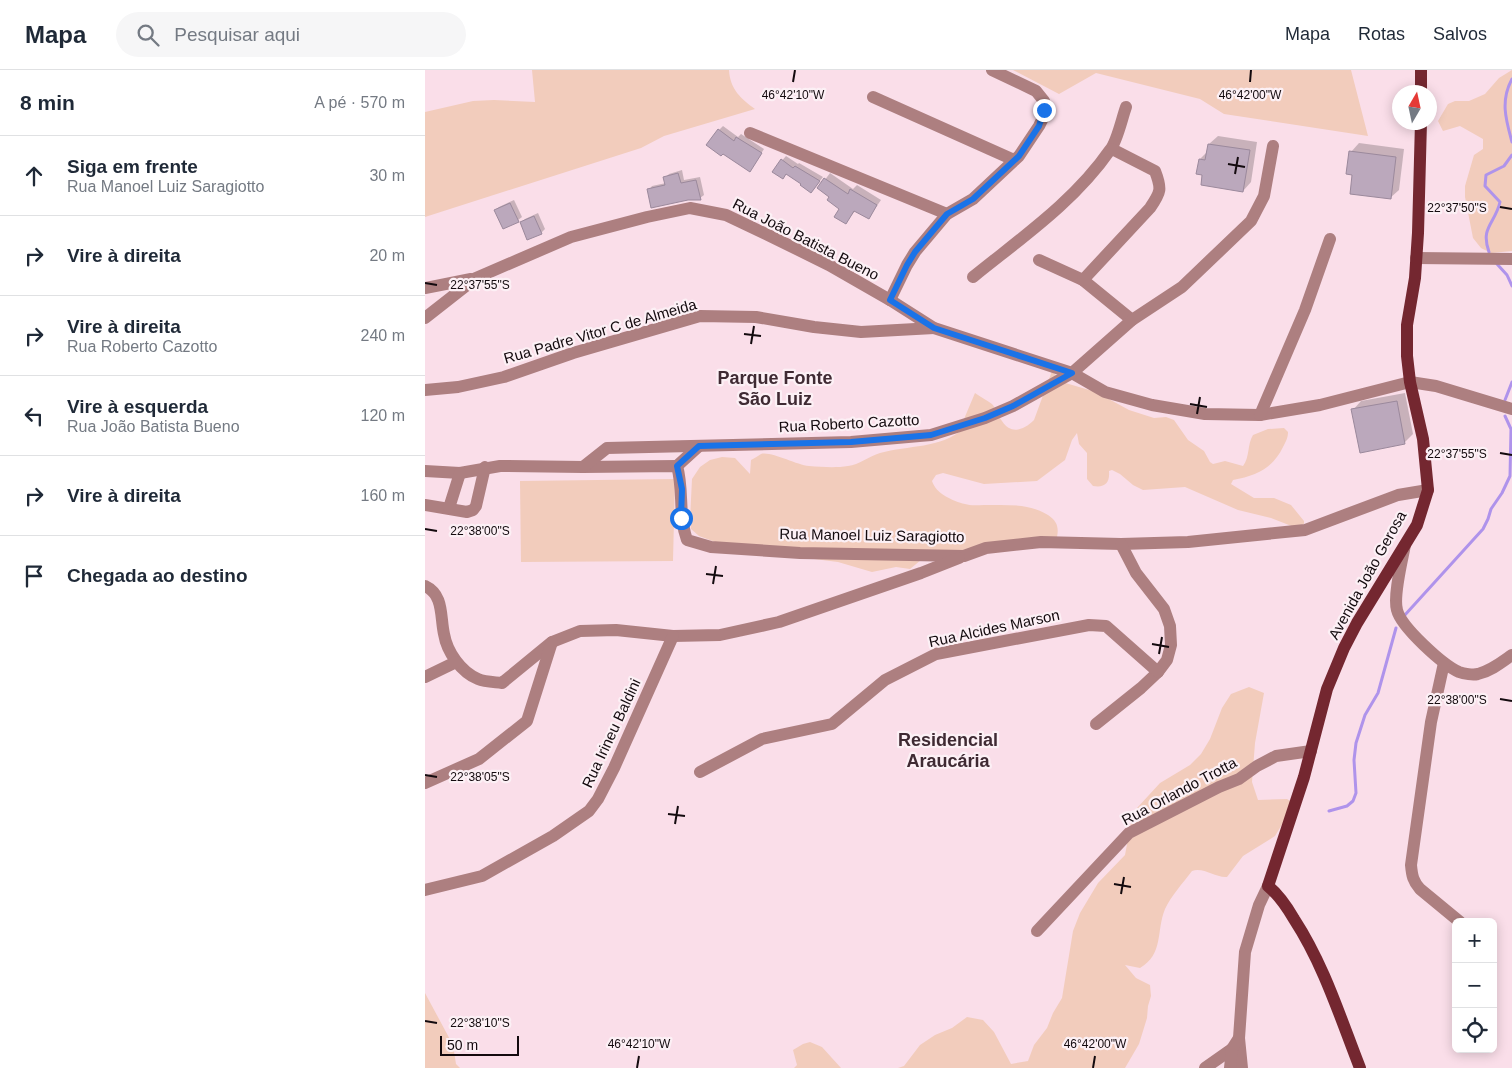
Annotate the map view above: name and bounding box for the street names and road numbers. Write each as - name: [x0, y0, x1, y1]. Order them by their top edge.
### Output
- street label: Rua João Batista Bueno: [730, 195, 882, 283]
- street label: Rua Padre Vitor C de Almeida: [502, 295, 699, 367]
- street label: Rua Roberto Cazotto: [778, 411, 920, 435]
- street label: Avenida João Gerosa: [1325, 507, 1410, 642]
- street label: Rua Manoel Luiz Saragiotto: [779, 525, 965, 545]
- street label: Rua Alcides Marson: [927, 606, 1061, 650]
- street label: Rua Irineu Baldini: [578, 676, 644, 790]
- street label: Rua Orlando Trotta: [1119, 753, 1240, 828]

